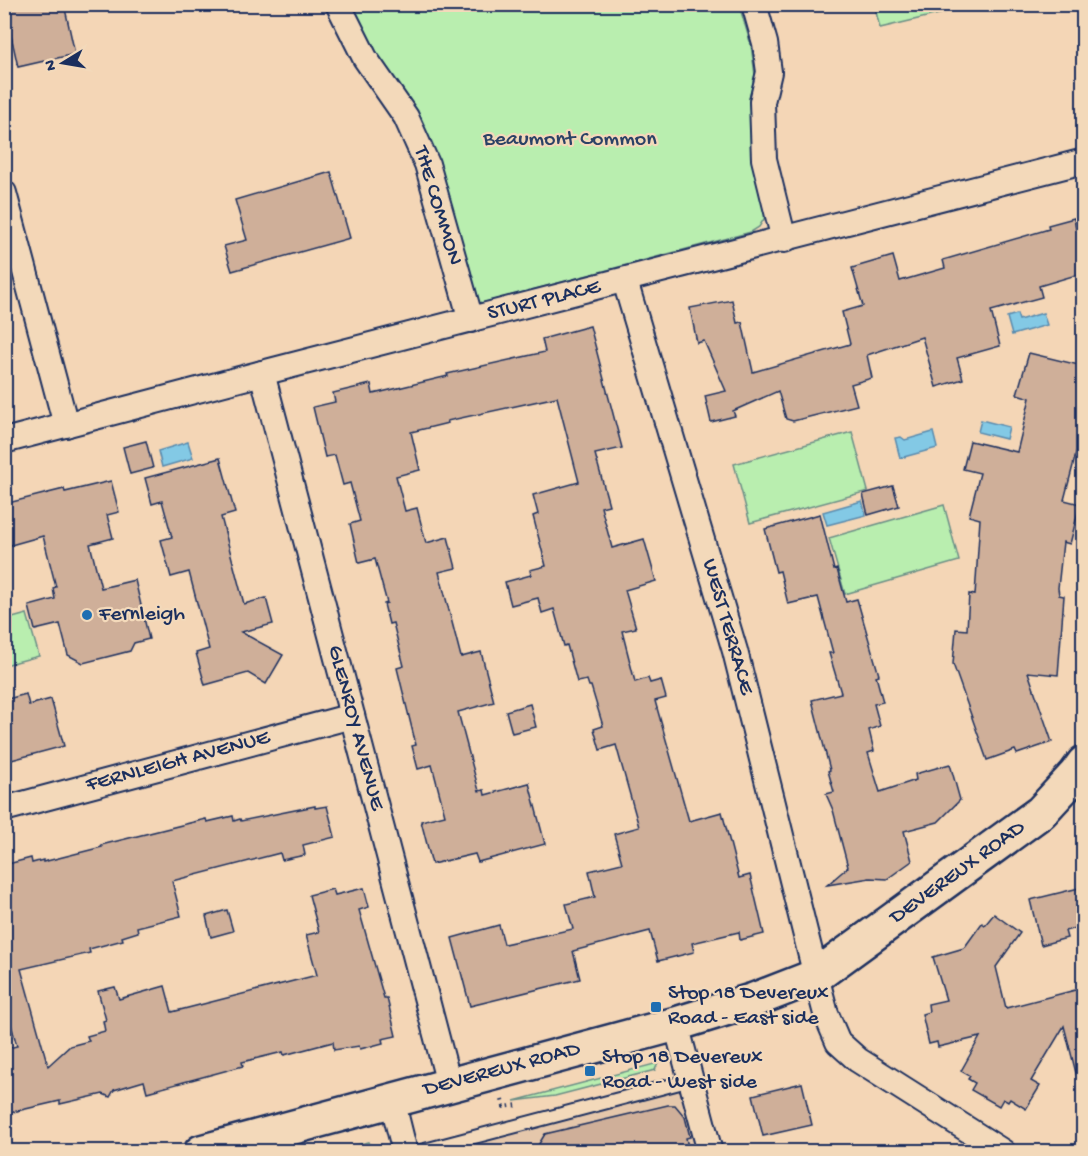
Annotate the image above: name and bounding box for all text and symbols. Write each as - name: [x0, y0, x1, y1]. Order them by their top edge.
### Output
- north arrow: [33, 33, 93, 93]
- text: N: [41, 58, 62, 72]
- park label: Beaumont Common: [482, 127, 657, 153]
- street label: THE COMMON: [406, 141, 467, 269]
- street label: STURT PLACE: [485, 274, 604, 328]
- street label: WEST TERRACE: [695, 556, 759, 699]
- place label: Fernleigh: [98, 602, 185, 628]
- marker: Fernleigh: [80, 608, 94, 622]
- street label: GLENROY AVENUE: [320, 643, 390, 815]
- street label: FERNLEIGH AVENUE: [82, 725, 274, 799]
- street label: DEVEREUX ROAD: [884, 815, 1031, 932]
- place label: Stop 18 Devereux Road - East side: [668, 981, 829, 1032]
- marker: Stop 18 Devereux Road - East side: [649, 1000, 663, 1014]
- street label: DEVEREUX ROAD: [419, 1036, 584, 1104]
- place label: Stop 18 Devereux Road - West side: [602, 1045, 763, 1096]
- marker: Stop 18 Devereux Road - West side: [583, 1064, 597, 1078]

